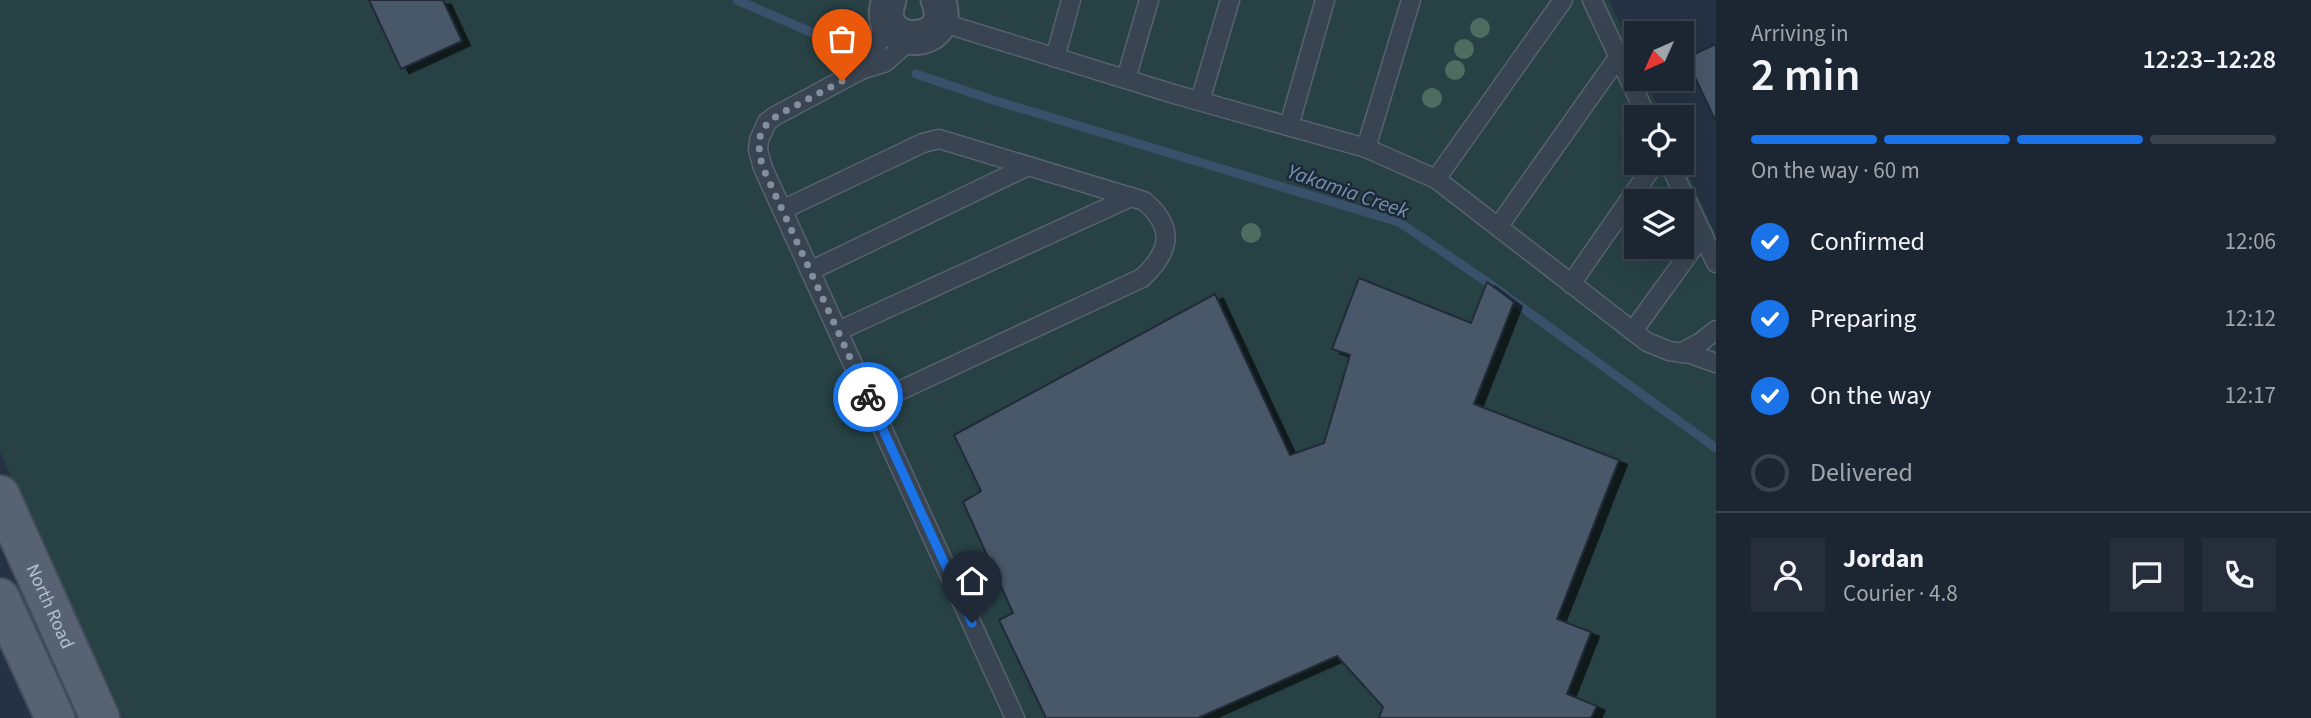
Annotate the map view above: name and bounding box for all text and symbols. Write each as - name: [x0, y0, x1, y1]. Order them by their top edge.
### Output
- pin: [812, 9, 872, 81]
- text: Arriving in: [1751, 17, 1849, 50]
- icon: bag: [823, 20, 861, 58]
- north arrow: [1624, 21, 1694, 91]
- map controls: [1624, 21, 1694, 259]
- text: 12:23–12:28: [2143, 41, 2276, 78]
- text: 2 min: [1751, 43, 1860, 108]
- button: locate: [1624, 105, 1694, 175]
- text: On the way · 60 m: [1751, 154, 1920, 187]
- water label: Yakamia Creek: [1283, 156, 1414, 226]
- button: layers: [1624, 189, 1694, 259]
- icon: check: [1751, 223, 1789, 261]
- text: Confirmed: [1810, 223, 1925, 260]
- text: 12:06: [2225, 225, 2276, 258]
- icon: check: [1751, 300, 1789, 338]
- text: Preparing: [1810, 300, 1916, 337]
- text: 12:12: [2225, 302, 2276, 335]
- courier: [833, 362, 903, 432]
- icon: check: [1751, 377, 1789, 415]
- text: On the way: [1810, 377, 1931, 414]
- icon: bike: [849, 378, 887, 416]
- text: 12:17: [2225, 379, 2276, 412]
- text: Delivered: [1810, 454, 1913, 491]
- button: person: [1751, 538, 1825, 612]
- button: chat: [2110, 538, 2184, 612]
- button: phone: [2202, 538, 2276, 612]
- text: Jordan: [1843, 540, 1924, 577]
- pin: [942, 551, 1002, 623]
- street label: North Road: [19, 559, 81, 653]
- icon: home: [953, 562, 991, 600]
- text: Courier · 4.8: [1843, 577, 1958, 610]

